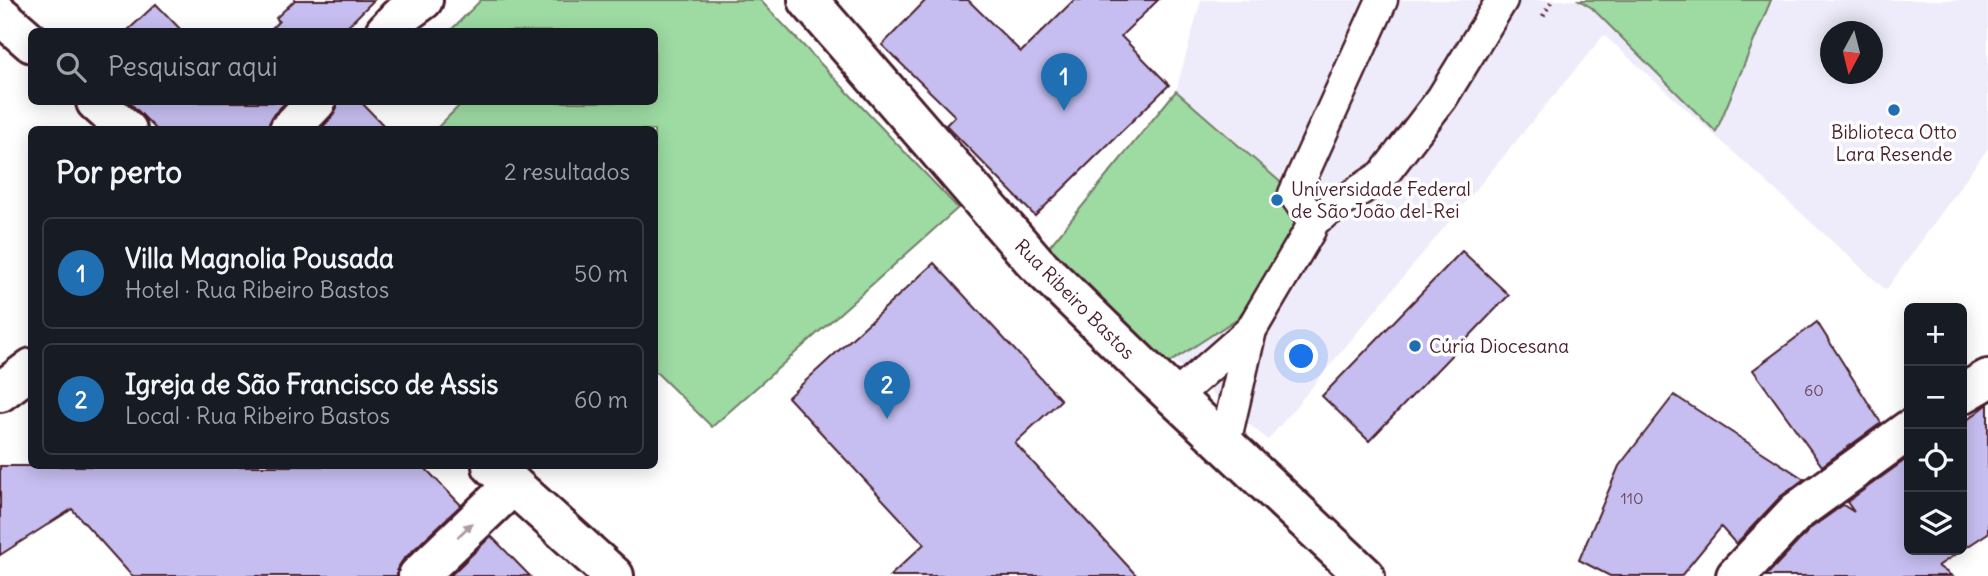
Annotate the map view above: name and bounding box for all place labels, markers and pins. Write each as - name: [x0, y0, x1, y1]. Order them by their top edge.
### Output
- pin: 1: [1041, 53, 1087, 111]
- marker: Biblioteca Otto Lara Resende: [1886, 102, 1902, 118]
- place label: Biblioteca Otto Lara Resende: [1831, 120, 1957, 166]
- place label: Universidade Federal de São João del-Rei: [1291, 177, 1471, 223]
- marker: Universidade Federal de São João del-Rei: [1269, 192, 1285, 208]
- place label: Cúria Diocesana: [1429, 334, 1569, 358]
- marker: Cúria Diocesana: [1407, 338, 1423, 354]
- pin: 2: [864, 361, 910, 419]

